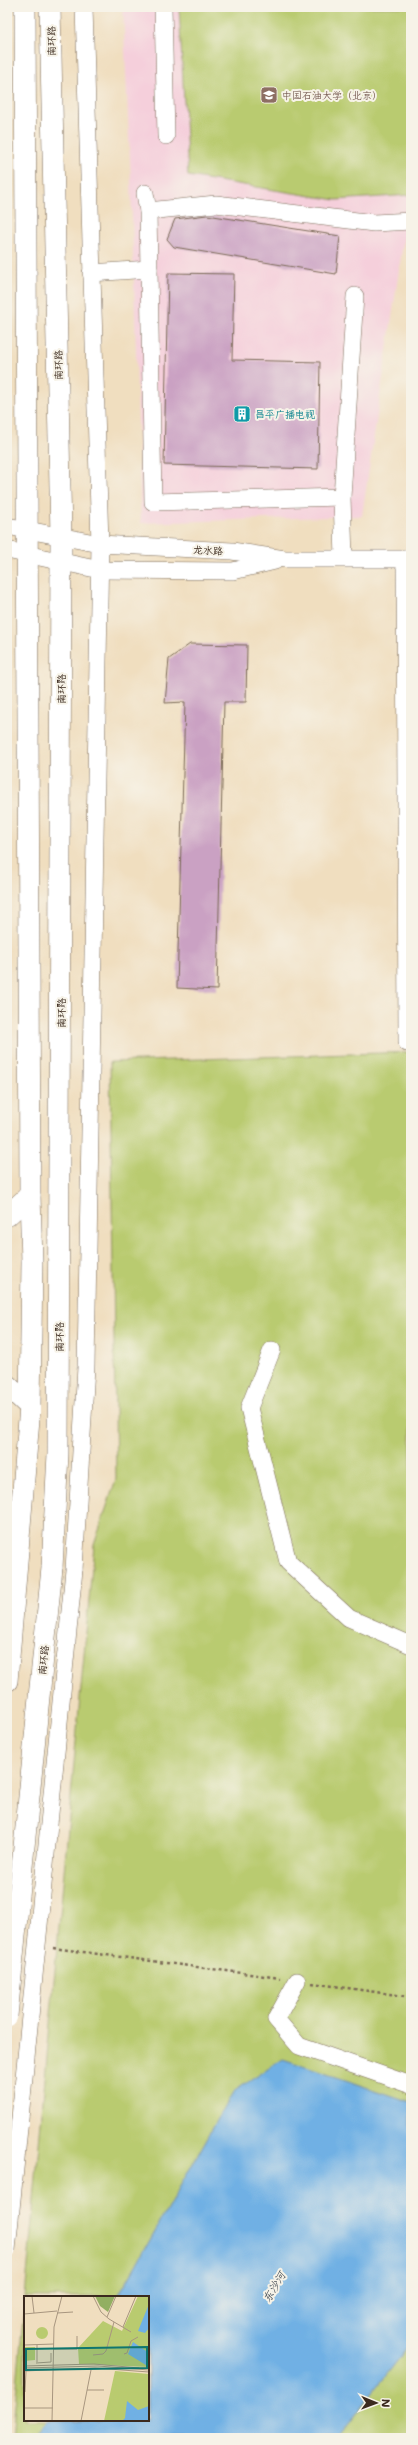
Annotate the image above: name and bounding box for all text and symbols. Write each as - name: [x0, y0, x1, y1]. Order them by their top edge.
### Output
- street label: 南环路: [45, 26, 58, 56]
- school or university icon: 中国石油大学（北京）: [259, 85, 279, 105]
- place label: 中国石油大学（北京）: [282, 89, 382, 102]
- street label: 南环路: [52, 350, 65, 380]
- building icon: 昌平广播电视: [232, 404, 252, 424]
- place label: 昌平广播电视: [255, 408, 315, 421]
- street label: 龙水路: [193, 543, 223, 558]
- street label: 南环路: [55, 674, 68, 704]
- street label: 南环路: [55, 998, 68, 1028]
- street label: 南环路: [53, 1322, 66, 1352]
- street label: 南环路: [35, 1644, 52, 1676]
- water label: 东沙河: [260, 2268, 290, 2305]
- inset map: [24, 2296, 149, 2421]
- north arrow: [356, 2383, 396, 2423]
- text: N: [378, 2399, 393, 2408]

